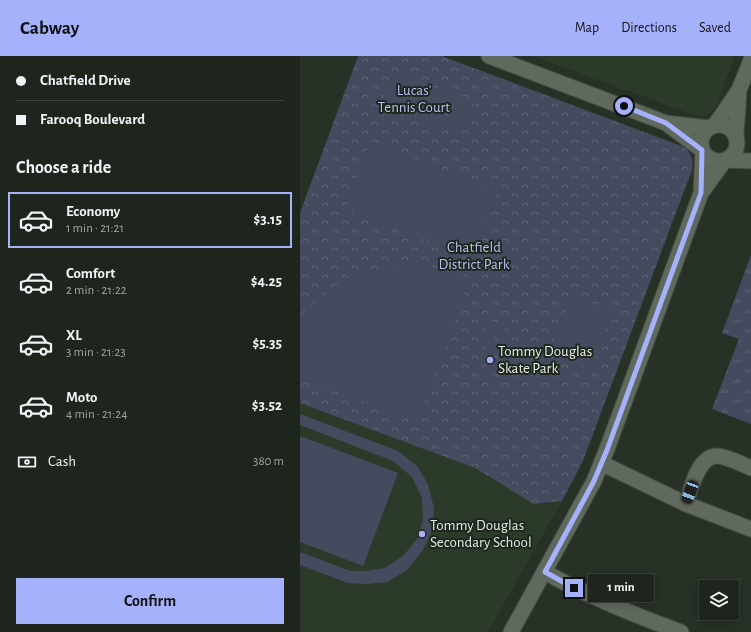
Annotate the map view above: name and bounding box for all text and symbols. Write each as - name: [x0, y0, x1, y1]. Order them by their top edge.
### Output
- text: Cabway: [20, 19, 79, 38]
- text: Map: [575, 21, 599, 35]
- text: Directions: [621, 21, 677, 35]
- text: Saved: [699, 21, 731, 35]
- text: Chatfield Drive: [40, 73, 131, 88]
- park label: Lucas' Tennis Court: [378, 83, 450, 115]
- route start: [615, 97, 633, 115]
- text: Farooq Boulevard: [40, 112, 145, 127]
- text: Choose a ride: [16, 159, 111, 177]
- icon: car: [18, 202, 54, 238]
- text: Economy: [66, 204, 120, 219]
- text: $3.15: [253, 212, 282, 227]
- text: 1 min · 21:21: [66, 222, 124, 235]
- park label: Chatfield District Park: [438, 240, 510, 272]
- icon: car: [18, 264, 54, 300]
- text: Comfort: [66, 266, 115, 281]
- text: $4.25: [251, 274, 282, 289]
- text: 2 min · 21:22: [66, 284, 127, 297]
- icon: car: [18, 326, 54, 362]
- text: XL: [66, 328, 82, 343]
- text: $5.35: [252, 336, 282, 351]
- place label: Tommy Douglas Skate Park: [498, 344, 592, 376]
- text: 3 min · 21:23: [66, 346, 126, 359]
- marker: Tommy Douglas Skate Park: [485, 355, 495, 365]
- icon: car: [18, 388, 54, 424]
- text: Moto: [66, 390, 98, 405]
- text: $3.52: [252, 398, 282, 413]
- text: 4 min · 21:24: [66, 408, 127, 421]
- icon: cash: [16, 451, 38, 473]
- text: Cash: [48, 454, 76, 469]
- text: 380 m: [253, 455, 284, 468]
- car: [680, 479, 700, 505]
- place label: Tommy Douglas Secondary School: [430, 518, 532, 550]
- marker: Tommy Douglas Secondary School: [417, 529, 427, 539]
- callout: 1 min: [588, 574, 654, 602]
- button: Confirm: [16, 578, 284, 624]
- route end: [565, 579, 583, 597]
- map controls: [699, 580, 739, 620]
- button: layers: [699, 580, 739, 620]
- text: 1 min: [607, 581, 635, 594]

